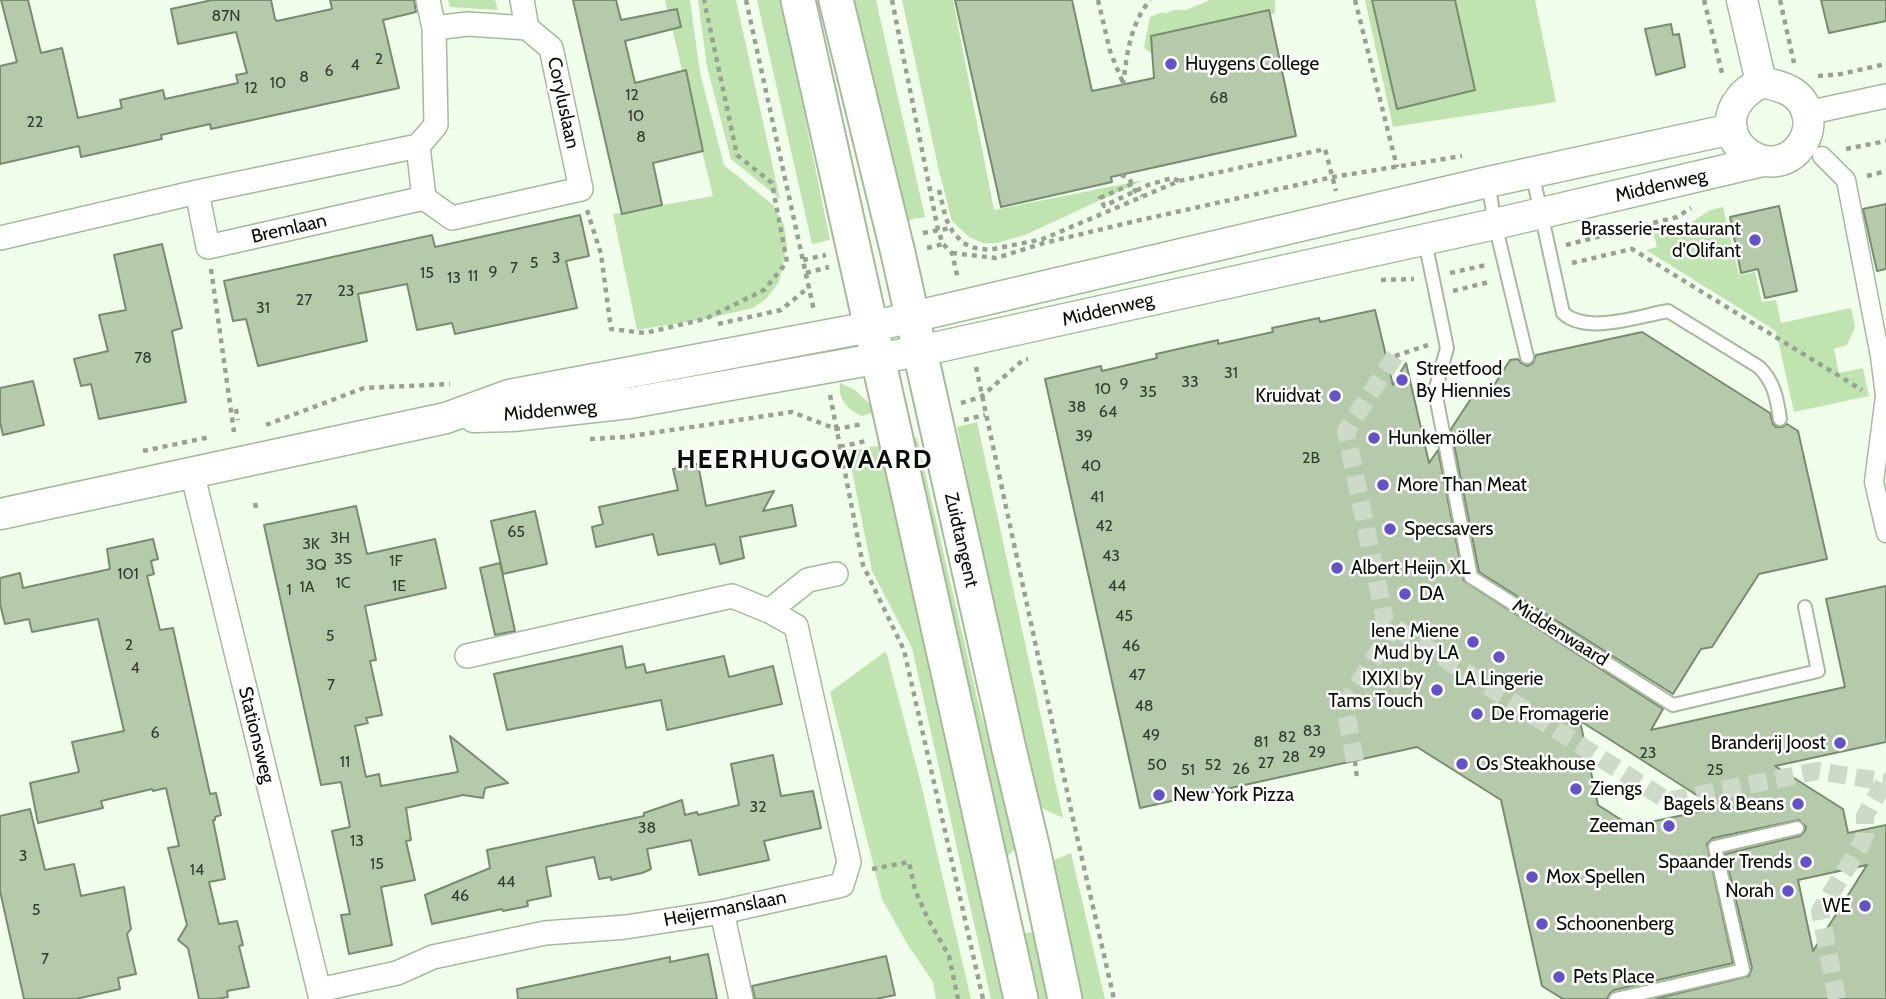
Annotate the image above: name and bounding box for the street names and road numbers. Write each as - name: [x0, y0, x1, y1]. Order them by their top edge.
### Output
- street label: Coryluslaan: [542, 55, 584, 151]
- street label: Middenweg: [1613, 164, 1709, 208]
- street label: Bremlaan: [249, 209, 329, 249]
- street label: Middenweg: [1060, 288, 1156, 332]
- street label: Middenweg: [502, 396, 598, 426]
- street label: Zuidtangent: [939, 490, 983, 590]
- street label: Middenwaard: [1508, 595, 1612, 671]
- street label: Stationsweg: [233, 685, 279, 785]
- street label: Heijermanslaan: [662, 886, 788, 932]

